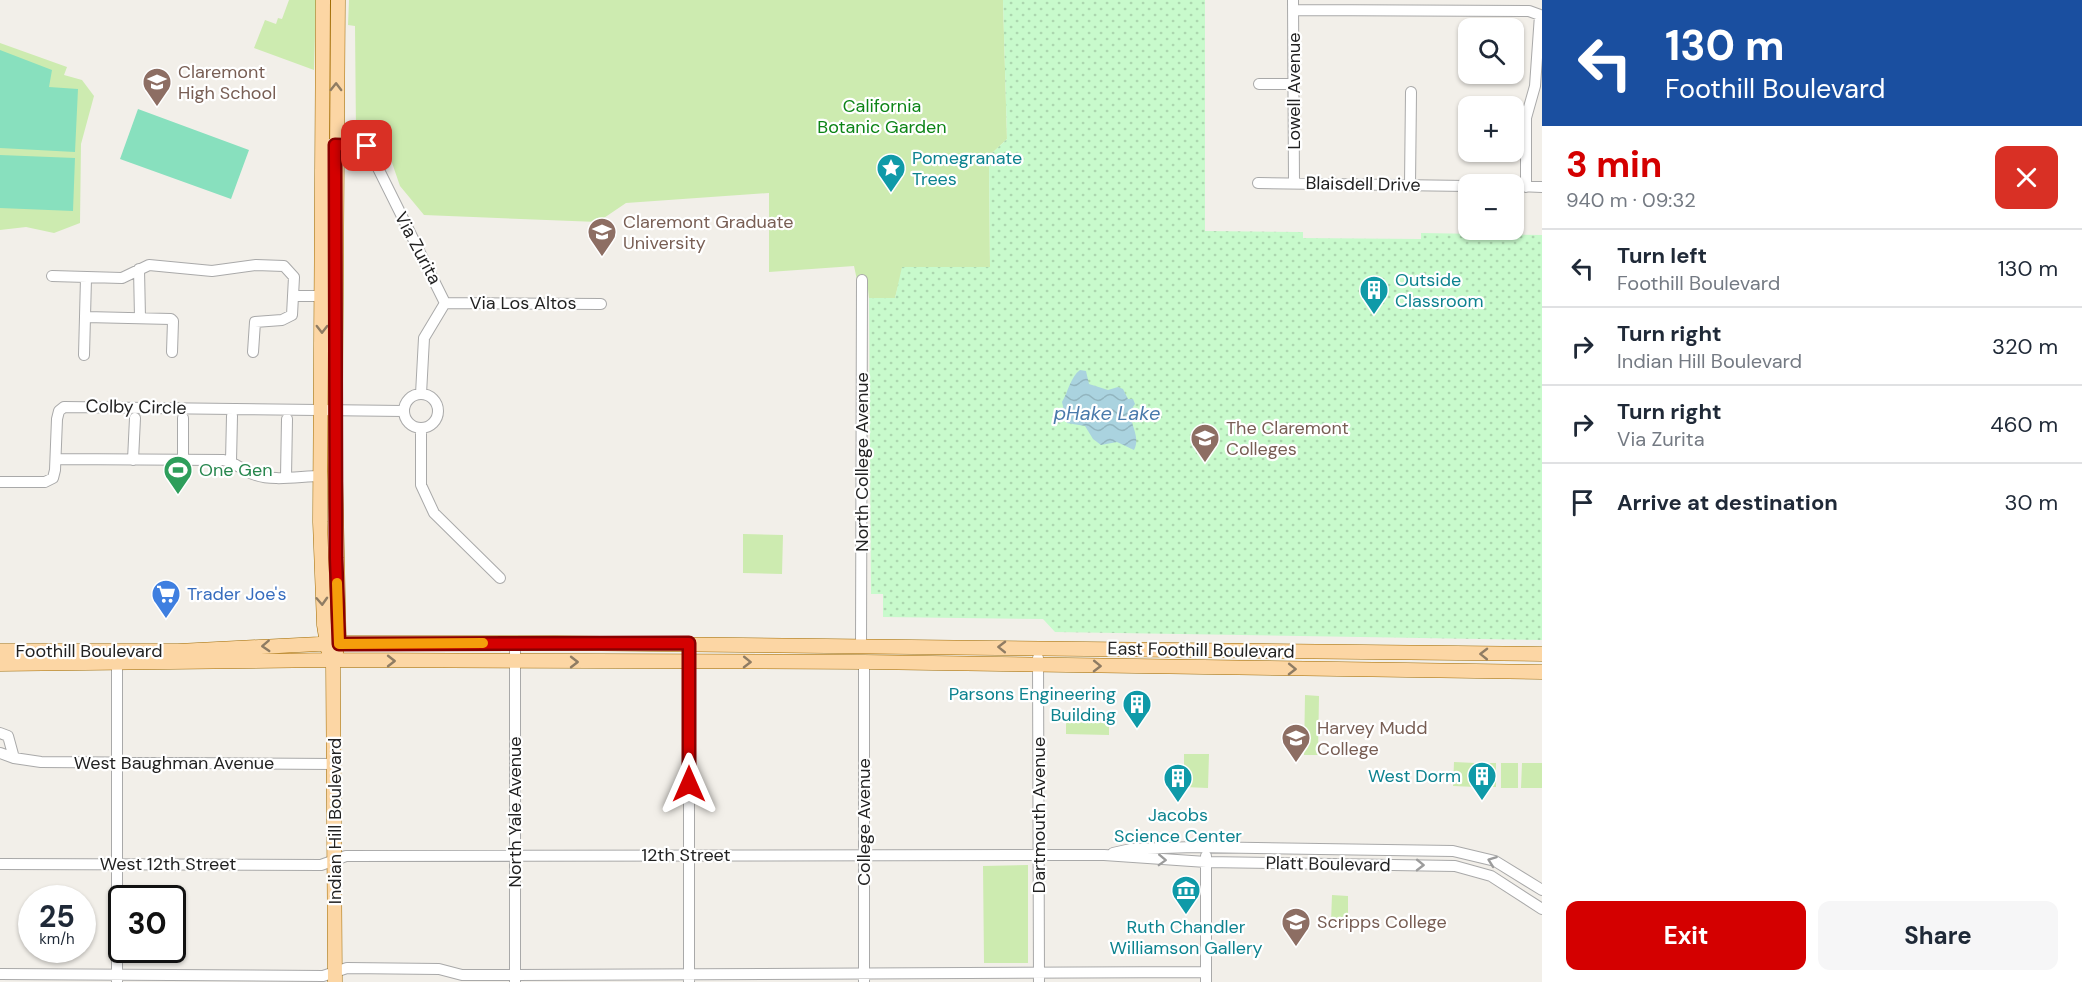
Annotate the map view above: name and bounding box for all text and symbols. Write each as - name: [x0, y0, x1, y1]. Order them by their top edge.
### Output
- map controls: [1458, 18, 1524, 240]
- button: search: [1458, 18, 1524, 84]
- text: 130 m: [1665, 18, 1785, 73]
- icon: left: [1566, 24, 1644, 102]
- street label: Lowell Avenue: [1282, 32, 1306, 150]
- place label: Claremont High School: [178, 60, 276, 105]
- school or university icon: Claremont High School: [141, 66, 173, 108]
- text: Foothill Boulevard: [1665, 71, 1885, 106]
- one-way arrow: [330, 82, 342, 91]
- park label: California Botanic Garden: [817, 94, 947, 139]
- button: +: [1458, 96, 1524, 162]
- pin: [341, 120, 392, 171]
- icon: arrive: [350, 129, 383, 162]
- text: 3 min: [1566, 141, 1662, 188]
- place label: Pomegranate Trees: [912, 146, 1022, 191]
- button: close: [1995, 146, 2058, 209]
- place icon: Pomegranate Trees: [875, 152, 907, 194]
- street label: Blaisdell Drive: [1305, 171, 1421, 197]
- button: −: [1458, 174, 1524, 240]
- text: 940 m · 09:32: [1566, 187, 1696, 213]
- street label: Via Zurita: [389, 208, 447, 288]
- place label: Claremont Graduate University: [623, 210, 793, 255]
- school or university icon: Claremont Graduate University: [586, 216, 618, 258]
- text: Turn left: [1617, 241, 1707, 270]
- icon: left: [1566, 252, 1599, 285]
- text: 130 m: [1998, 254, 2058, 283]
- place label: Outside Classroom: [1395, 268, 1484, 313]
- text: Foothill Boulevard: [1617, 270, 1780, 296]
- building icon: Outside Classroom: [1358, 274, 1390, 316]
- street label: Via Los Altos: [469, 291, 577, 315]
- text: Turn right: [1617, 319, 1722, 348]
- one-way arrow: [316, 324, 328, 333]
- icon: right: [1566, 330, 1599, 363]
- text: 320 m: [1992, 332, 2058, 361]
- text: Indian Hill Boulevard: [1617, 348, 1802, 374]
- street label: North College Avenue: [850, 372, 874, 552]
- street label: Colby Circle: [85, 394, 187, 420]
- text: Turn right: [1617, 397, 1722, 426]
- water label: pHake Lake: [1053, 400, 1160, 426]
- icon: right: [1566, 408, 1599, 441]
- text: 460 m: [1990, 410, 2058, 439]
- place label: The Claremont Colleges: [1226, 416, 1349, 461]
- school or university icon: The Claremont Colleges: [1189, 422, 1221, 464]
- text: Via Zurita: [1617, 426, 1705, 452]
- sports icon: One Gen: [162, 454, 194, 496]
- place label: One Gen: [199, 458, 272, 482]
- icon: arrive: [1566, 486, 1599, 519]
- text: Arrive at destination: [1617, 488, 1838, 517]
- text: 30 m: [2004, 488, 2058, 517]
- supermarket icon: Trader Joe's: [150, 578, 182, 620]
- place label: Trader Joe's: [187, 582, 287, 606]
- one-way arrow: [316, 596, 329, 605]
- street label: East Foothill Boulevard: [1107, 636, 1295, 664]
- street label: Foothill Boulevard: [16, 639, 162, 663]
- one-way arrow: [262, 640, 271, 653]
- one-way arrow: [997, 641, 1006, 653]
- one-way arrow: [1479, 647, 1488, 660]
- one-way arrow: [387, 655, 396, 667]
- one-way arrow: [569, 656, 578, 668]
- one-way arrow: [743, 656, 752, 668]
- one-way arrow: [1093, 659, 1102, 672]
- one-way arrow: [1288, 663, 1297, 675]
- place label: Parsons Engineering Building: [949, 682, 1116, 727]
- building icon: Parsons Engineering Building: [1121, 688, 1153, 730]
- place label: Harvey Mudd College: [1317, 716, 1427, 761]
- school or university icon: Harvey Mudd College: [1280, 722, 1312, 764]
- street label: North Yale Avenue: [503, 736, 527, 888]
- street label: Dartmouth Avenue: [1027, 737, 1051, 893]
- street label: Indian Hill Boulevard: [323, 738, 347, 904]
- street label: West Baughman Avenue: [74, 751, 274, 775]
- position arrow: [657, 752, 721, 816]
- street label: College Avenue: [852, 758, 876, 886]
- building icon: West Dorm: [1466, 760, 1498, 802]
- building icon: Jacobs Science Center: [1162, 762, 1194, 804]
- place label: West Dorm: [1368, 764, 1461, 788]
- place label: Jacobs Science Center: [1114, 803, 1242, 848]
- street label: 12th Street: [641, 843, 731, 867]
- street label: Platt Boulevard: [1265, 851, 1391, 877]
- street label: West 12th Street: [100, 852, 236, 876]
- one-way arrow: [1157, 854, 1166, 867]
- one-way arrow: [1487, 856, 1498, 868]
- one-way arrow: [1415, 859, 1424, 871]
- museum icon: Ruth Chandler Williamson Gallery: [1170, 874, 1202, 916]
- speed limit sign: 30: [108, 885, 186, 963]
- text: 25: [39, 897, 75, 936]
- button: Exit: [1566, 901, 1806, 970]
- button: Share: [1818, 901, 2058, 970]
- school or university icon: Scripps College: [1280, 906, 1312, 948]
- place label: Scripps College: [1317, 910, 1447, 934]
- place label: Ruth Chandler Williamson Gallery: [1109, 915, 1263, 960]
- text: km/h: [39, 929, 75, 949]

